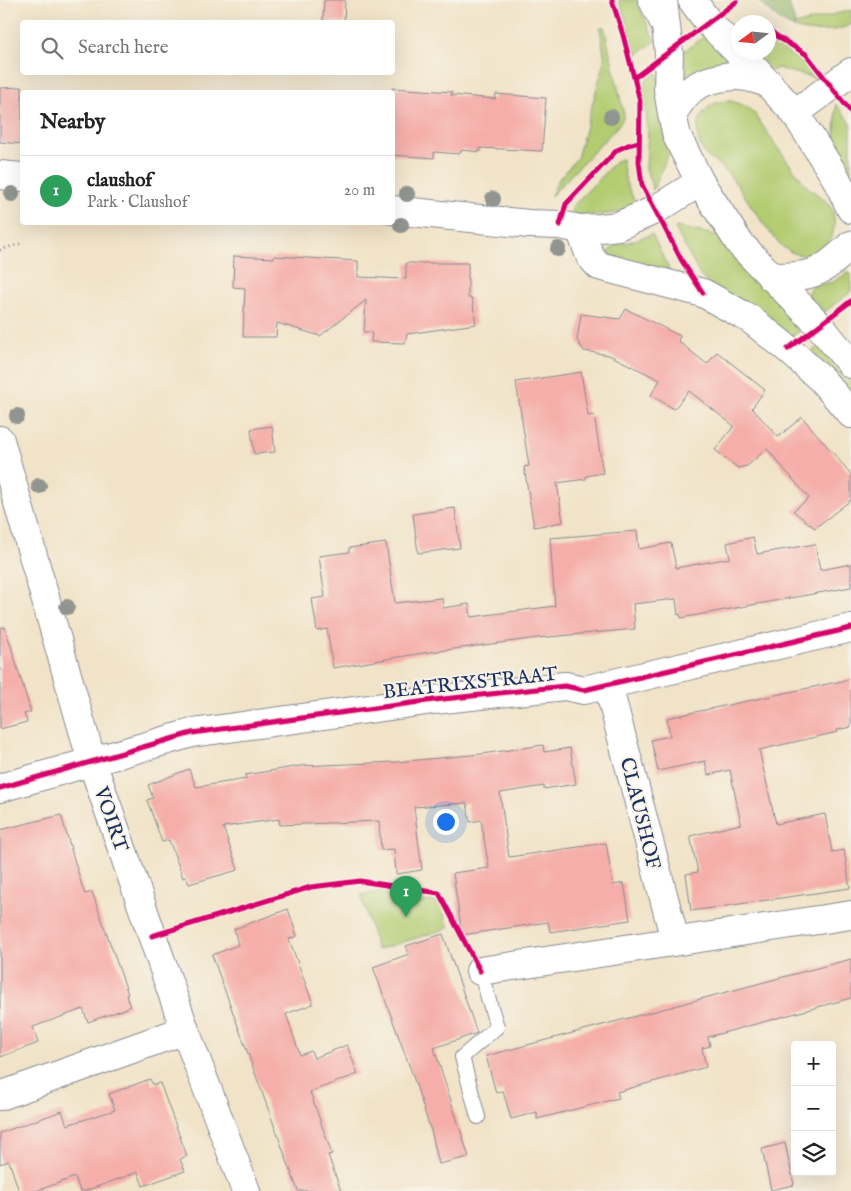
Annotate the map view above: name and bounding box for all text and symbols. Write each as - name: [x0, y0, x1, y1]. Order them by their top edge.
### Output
- north arrow: [731, 15, 776, 60]
- search box: [20, 20, 395, 75]
- icon: search: [38, 34, 66, 62]
- text: Search here: [78, 36, 169, 60]
- text: Nearby: [40, 109, 105, 136]
- text: claushof: [87, 169, 152, 193]
- text: 1: [53, 181, 59, 201]
- text: 20 m: [344, 181, 375, 201]
- text: Park · Claushof: [87, 193, 187, 213]
- street label: BEATRIXSTRAAT: [382, 662, 559, 705]
- street label: CLAUSHOF: [614, 755, 666, 872]
- street label: VOIRT: [87, 783, 133, 856]
- your location: [433, 809, 459, 835]
- pin: 1: [390, 876, 422, 917]
- map controls: [791, 1041, 836, 1176]
- button: +: [791, 1041, 836, 1086]
- button: −: [791, 1086, 836, 1131]
- button: layers: [791, 1131, 836, 1176]

